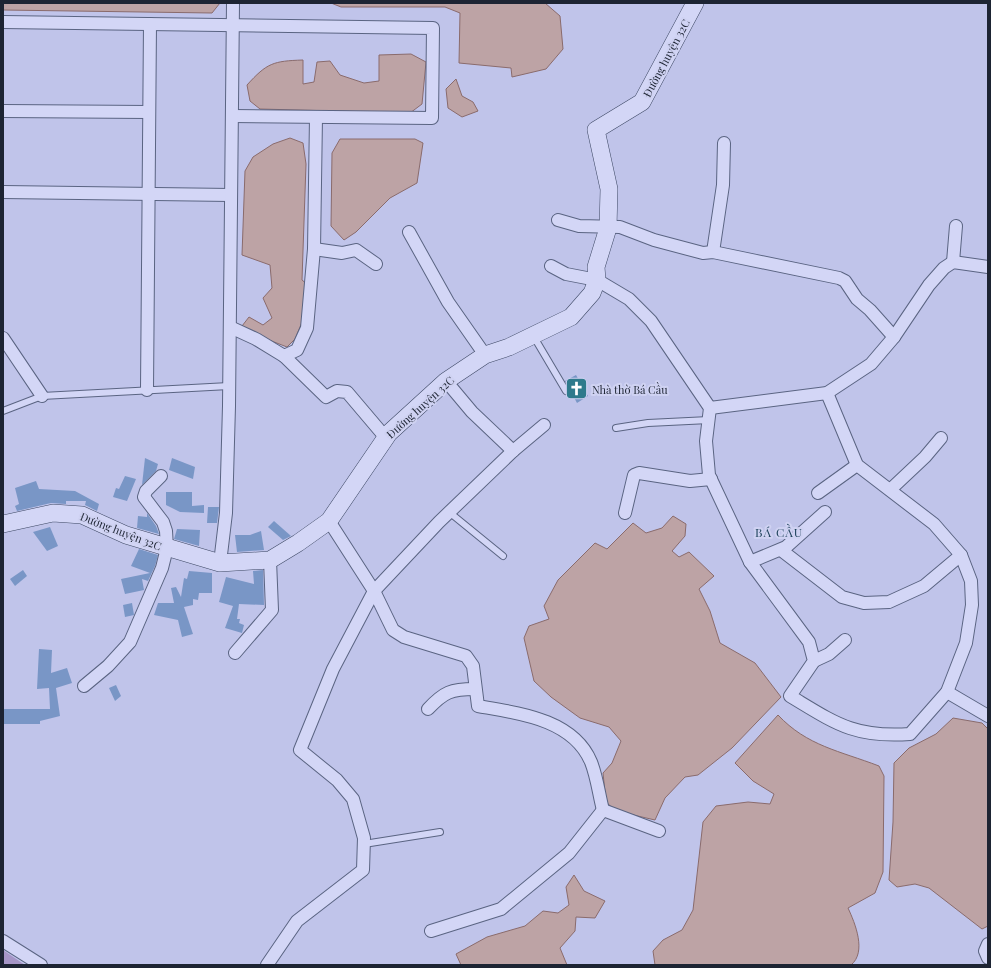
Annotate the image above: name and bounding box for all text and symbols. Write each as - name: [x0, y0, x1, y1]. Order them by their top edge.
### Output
- street label: Đường huyện 32C: [639, 16, 693, 100]
- street label: Đường huyện 32C: [383, 373, 457, 441]
- church icon: Nhà thờ Bá Cầu: [563, 376, 589, 402]
- place label: Nhà thờ Bá Cầu: [592, 382, 668, 397]
- street label: Đường huyện 32C: [78, 509, 164, 553]
- district label: BÁ CẦU: [755, 523, 803, 540]

